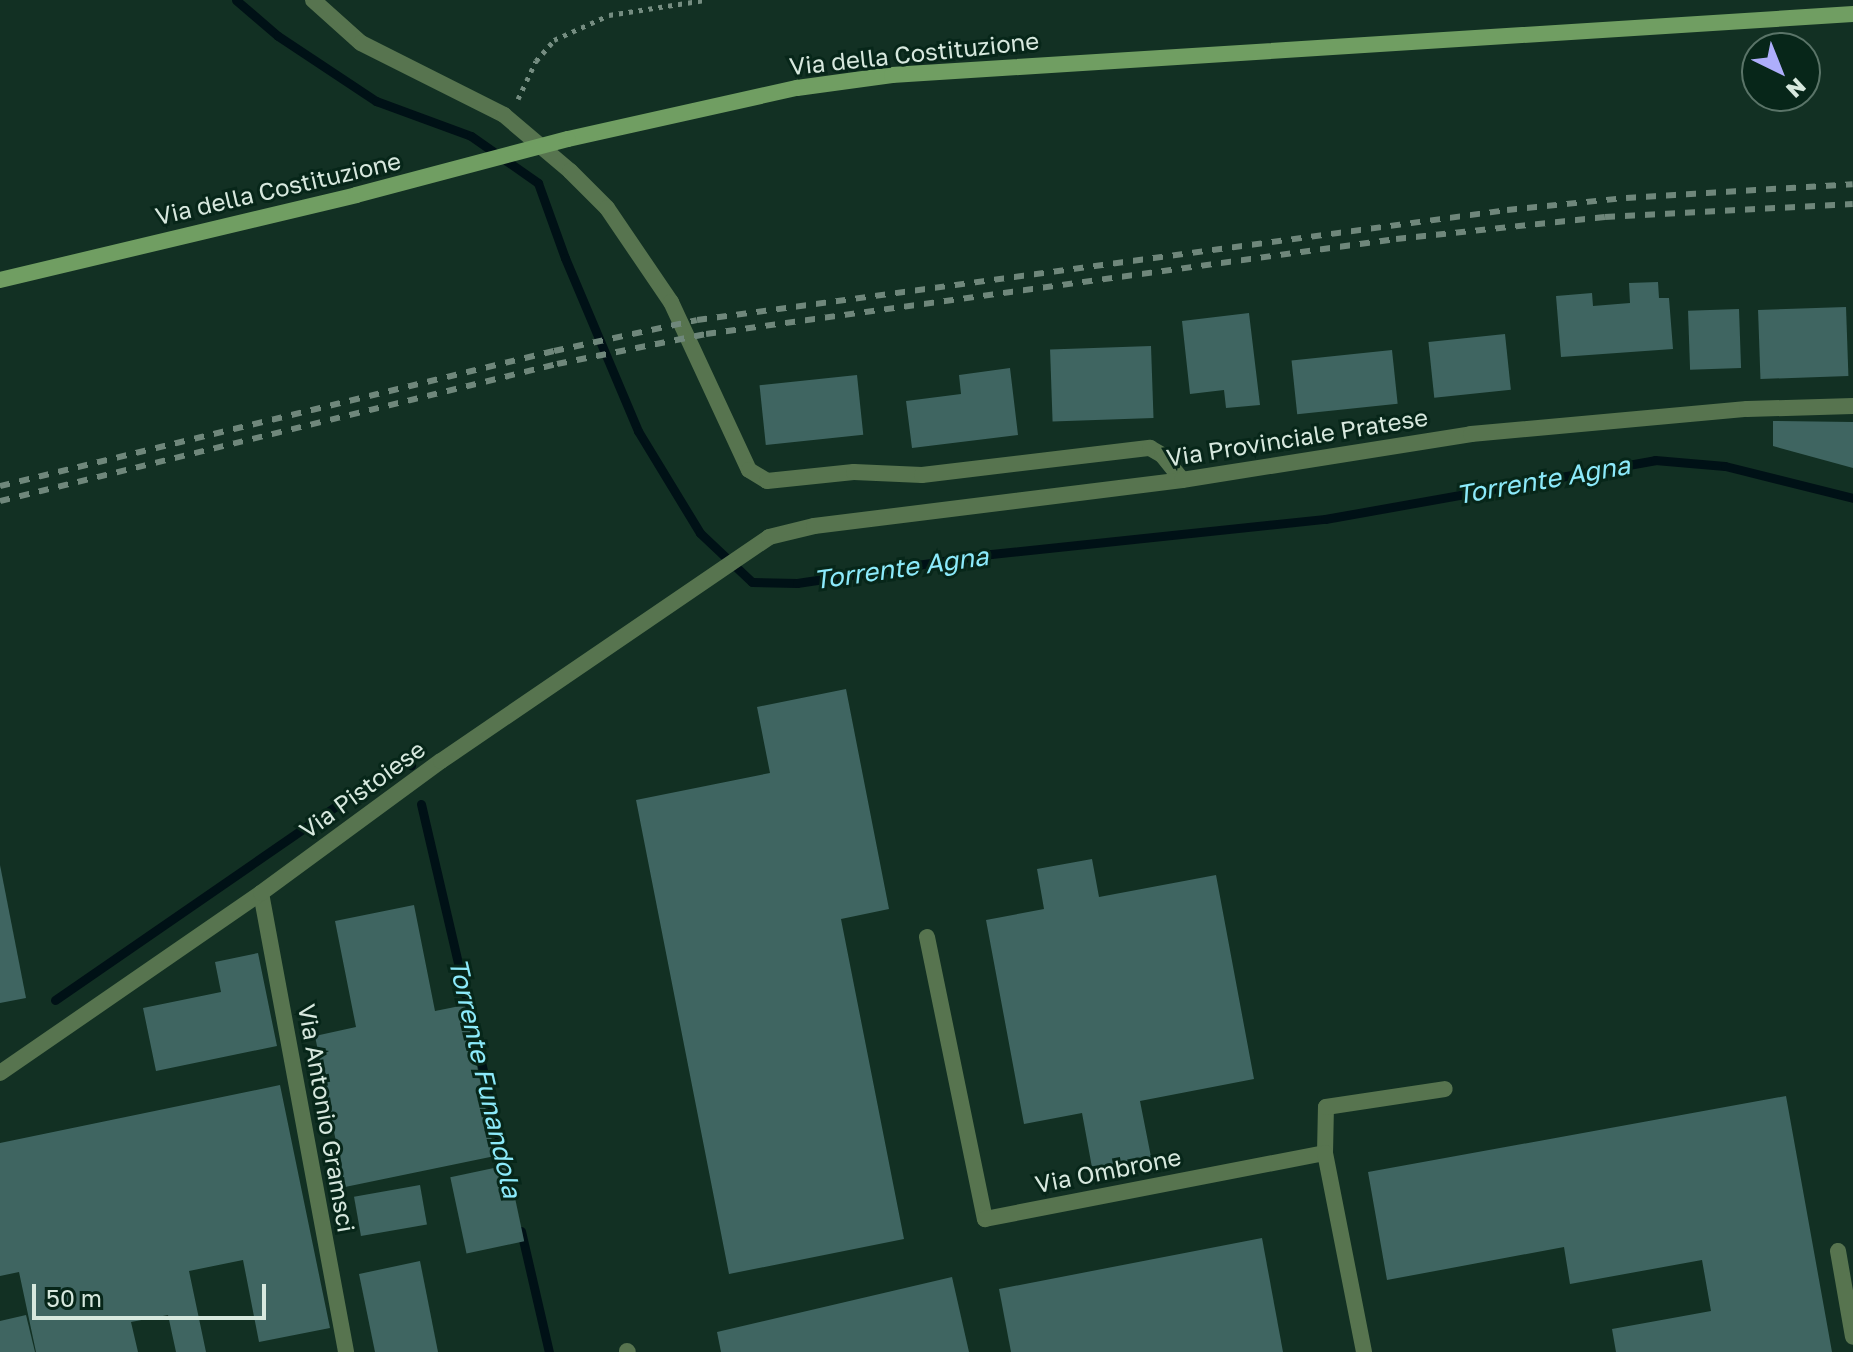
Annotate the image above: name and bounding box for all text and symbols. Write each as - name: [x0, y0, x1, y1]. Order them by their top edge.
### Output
- street label: Via della Costituzione: [788, 26, 1040, 80]
- north arrow: [1741, 32, 1821, 112]
- text: N: [1781, 73, 1812, 104]
- street label: Via della Costituzione: [152, 146, 404, 230]
- street label: Via Provinciale Pratese: [1164, 402, 1430, 472]
- water label: Torrente Agna: [1454, 449, 1632, 511]
- water label: Torrente Agna: [812, 540, 990, 596]
- street label: Via Pistoiese: [294, 734, 430, 844]
- water label: Torrente Funandola: [442, 955, 528, 1201]
- street label: Via Antonio Gramsci: [293, 1002, 361, 1234]
- street label: Via Ombrone: [1033, 1142, 1183, 1198]
- scale bar: [36, 1268, 270, 1318]
- text: 50 m: [46, 1283, 102, 1312]

